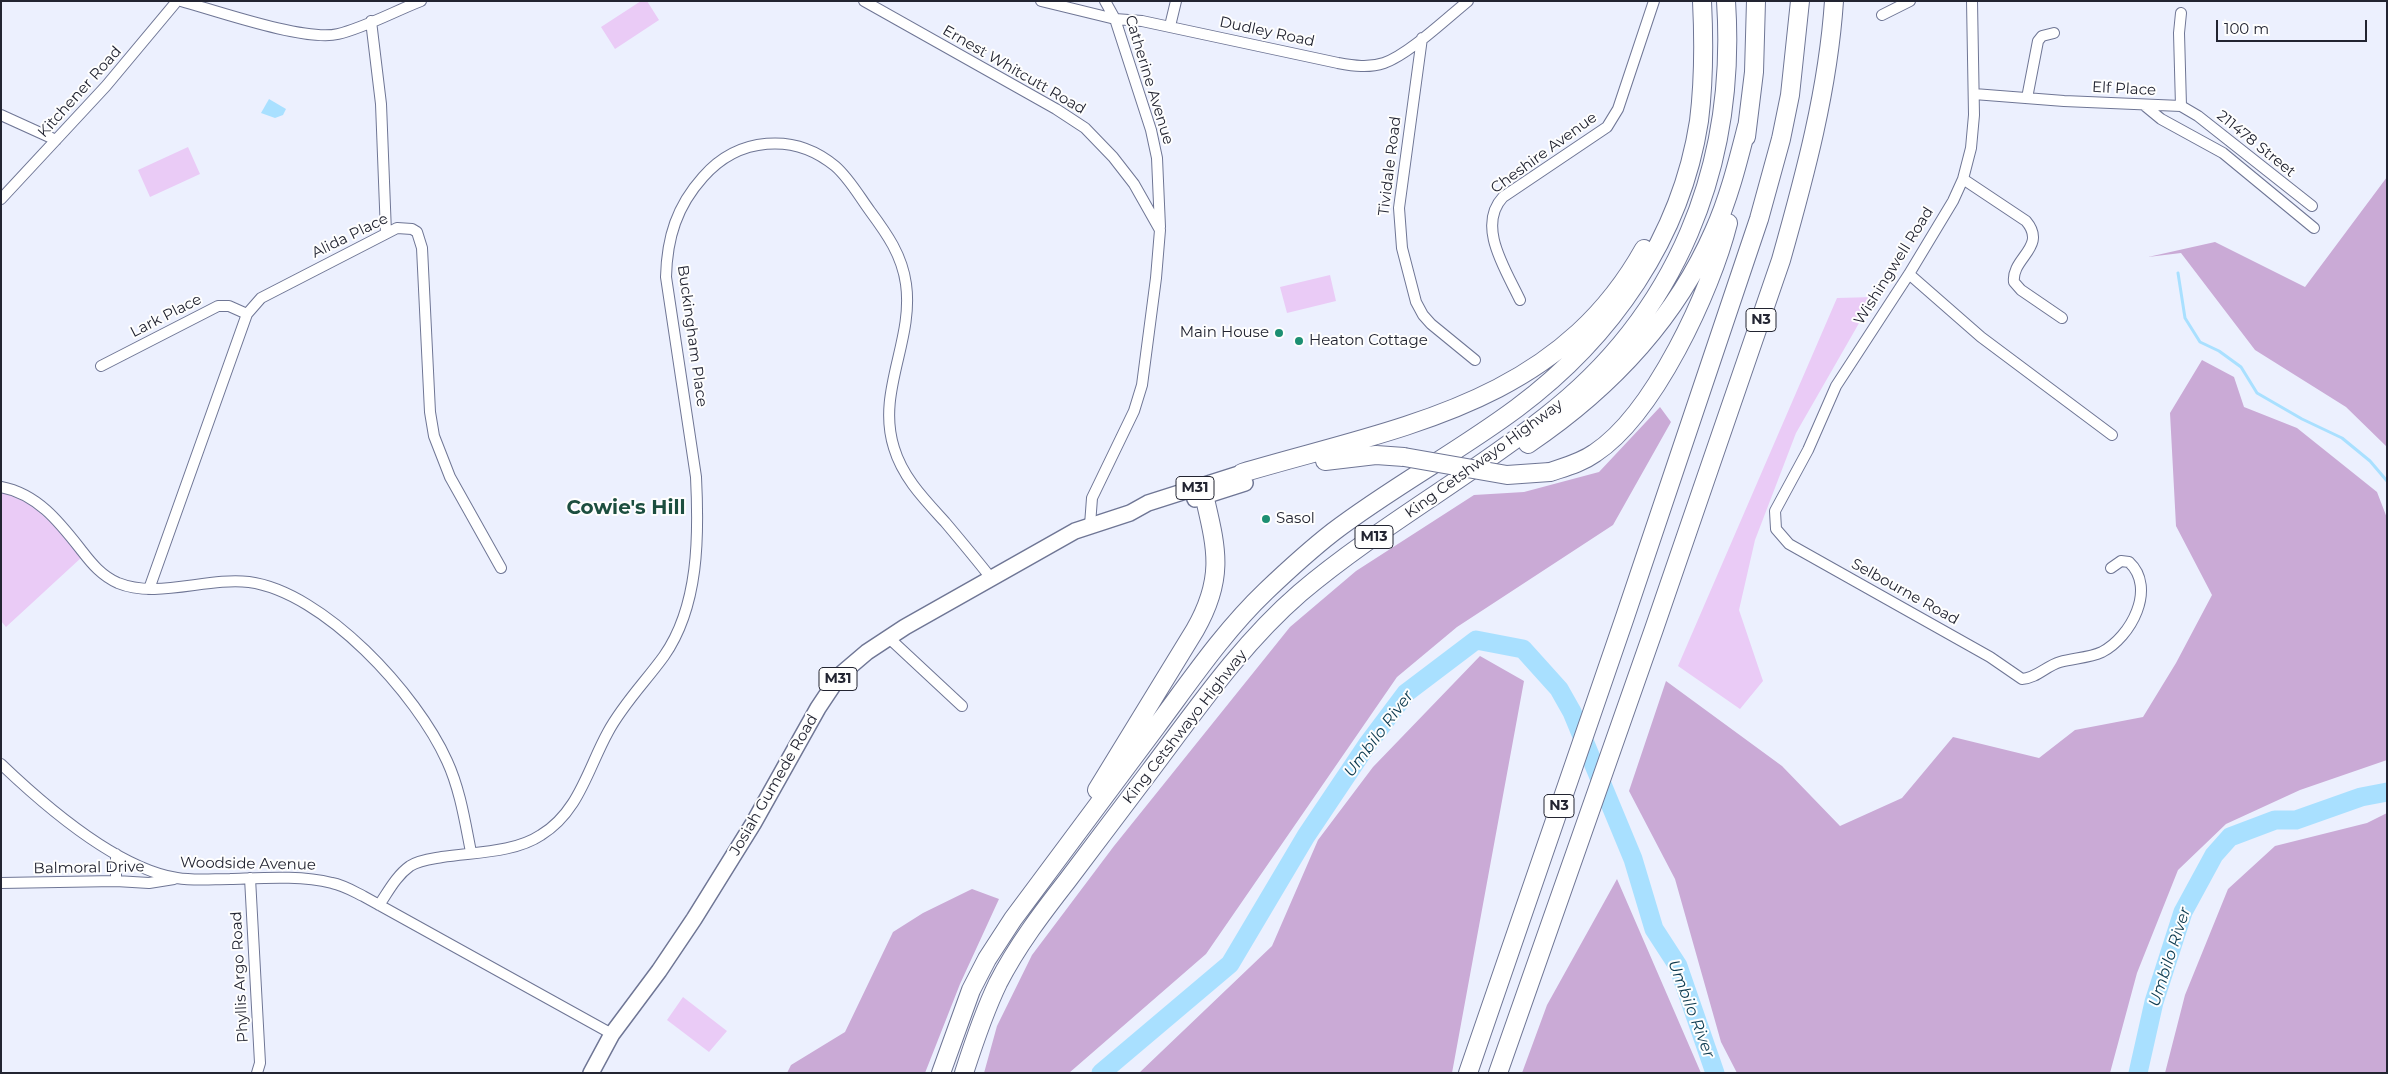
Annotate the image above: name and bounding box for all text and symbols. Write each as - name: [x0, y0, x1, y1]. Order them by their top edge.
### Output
- scale bar: [2218, 10, 2369, 42]
- street label: Catherine Avenue: [1121, 13, 1177, 147]
- street label: Dudley Road: [1218, 13, 1316, 51]
- text: 100 m: [2224, 19, 2269, 38]
- street label: Ernest Whitcutt Road: [939, 22, 1089, 118]
- street label: Kitchener Road: [34, 43, 126, 141]
- street label: Elf Place: [2092, 78, 2156, 100]
- street label: 211478 Street: [2213, 107, 2299, 181]
- street label: Cheshire Avenue: [1487, 108, 1601, 198]
- street label: Tividale Road: [1375, 115, 1405, 217]
- street label: Wishingwell Road: [1850, 204, 1938, 328]
- street label: Alida Place: [309, 210, 391, 262]
- street label: Buckingham Place: [673, 264, 711, 408]
- street label: Lark Place: [127, 290, 205, 342]
- road number: N3: [1746, 308, 1776, 332]
- place label: Main House: [1180, 324, 1269, 342]
- marker: Main House: [1273, 327, 1285, 339]
- place label: Heaton Cottage: [1309, 332, 1428, 350]
- marker: Heaton Cottage: [1293, 335, 1305, 347]
- street label: King Cetshwayo Highway: [1402, 396, 1566, 522]
- road number: M31: [1176, 476, 1214, 499]
- district label: Cowie's Hill: [566, 496, 686, 520]
- place label: Sasol: [1276, 510, 1315, 528]
- marker: Sasol: [1260, 513, 1272, 525]
- road number: M13: [1355, 526, 1393, 548]
- street label: Selbourne Road: [1848, 555, 1962, 629]
- street label: King Cetshwayo Highway: [1119, 646, 1251, 808]
- road number: M31: [819, 668, 857, 691]
- water label: Umbilo River: [1340, 687, 1418, 781]
- street label: Josiah Gumede Road: [726, 711, 822, 859]
- road number: N3: [1544, 794, 1574, 818]
- street label: Woodside Avenue: [180, 854, 316, 874]
- street label: Balmoral Drive: [33, 858, 145, 878]
- water label: Umbilo River: [2145, 905, 2195, 1009]
- street label: Phyllis Argo Road: [228, 911, 252, 1043]
- water label: Umbilo River: [1664, 957, 1718, 1061]

